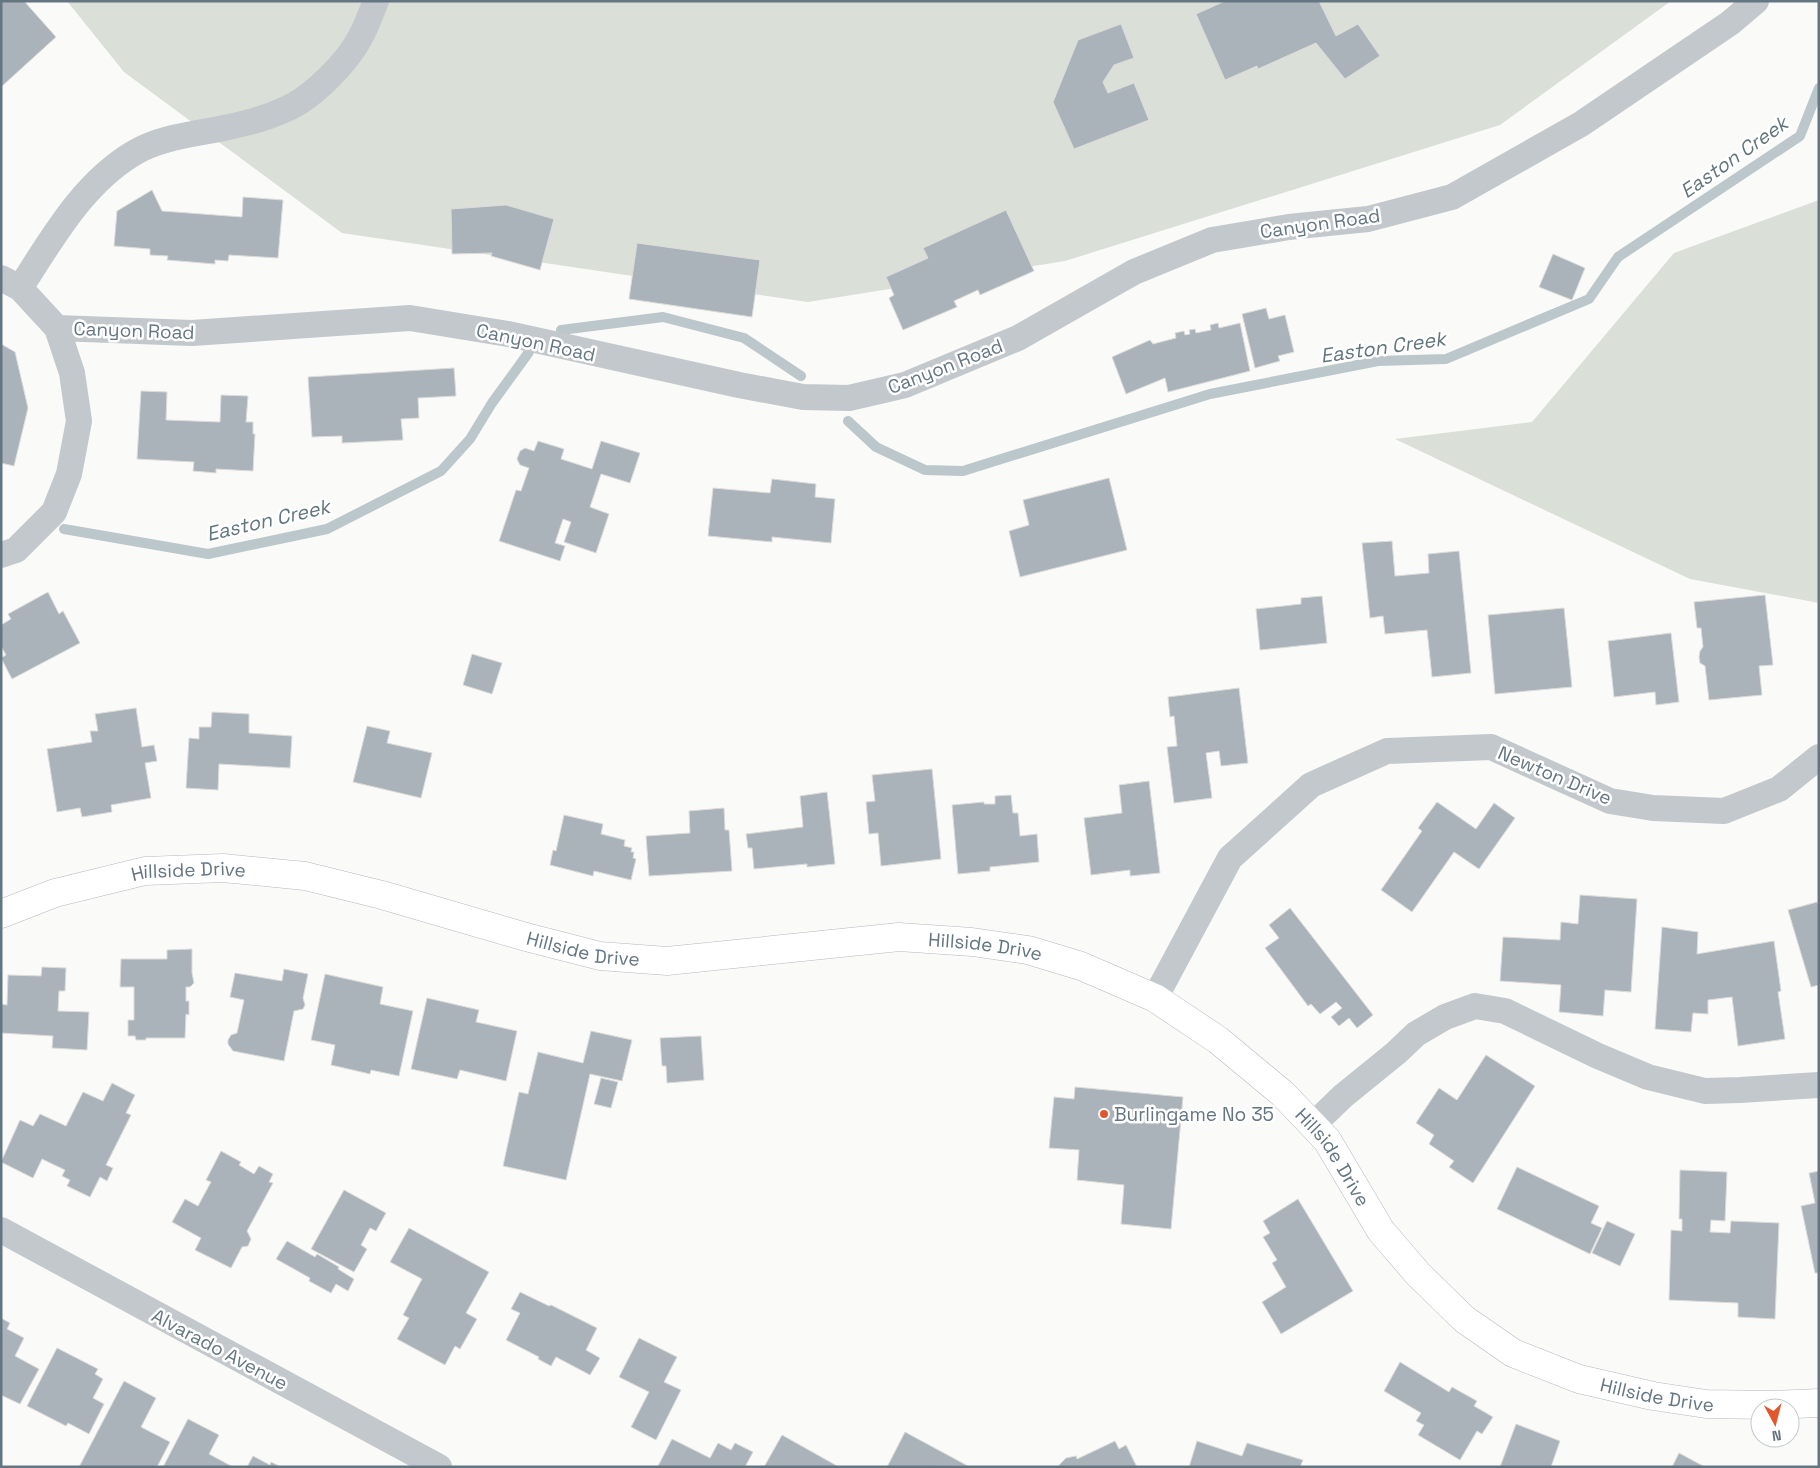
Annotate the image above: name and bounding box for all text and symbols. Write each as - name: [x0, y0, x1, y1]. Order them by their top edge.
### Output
- water label: Easton Creek: [1675, 109, 1795, 204]
- street label: Canyon Road: [1258, 203, 1382, 244]
- street label: Canyon Road: [73, 316, 195, 345]
- street label: Canyon Road: [474, 318, 598, 367]
- water label: Easton Creek: [1319, 325, 1449, 369]
- street label: Canyon Road: [884, 333, 1006, 400]
- water label: Easton Creek: [204, 493, 335, 547]
- street label: Newton Drive: [1494, 740, 1615, 811]
- street label: Hillside Drive: [128, 856, 247, 887]
- street label: Hillside Drive: [524, 926, 641, 972]
- street label: Hillside Drive: [927, 927, 1045, 967]
- place label: Burlingame No 35: [1114, 1102, 1274, 1127]
- street label: Hillside Drive: [1290, 1103, 1375, 1211]
- marker: Burlingame No 35: [1098, 1108, 1110, 1120]
- street label: Alvarado Avenue: [147, 1303, 292, 1396]
- street label: Hillside Drive: [1598, 1372, 1714, 1417]
- north arrow: [1750, 1398, 1800, 1448]
- text: N: [1771, 1426, 1782, 1445]

